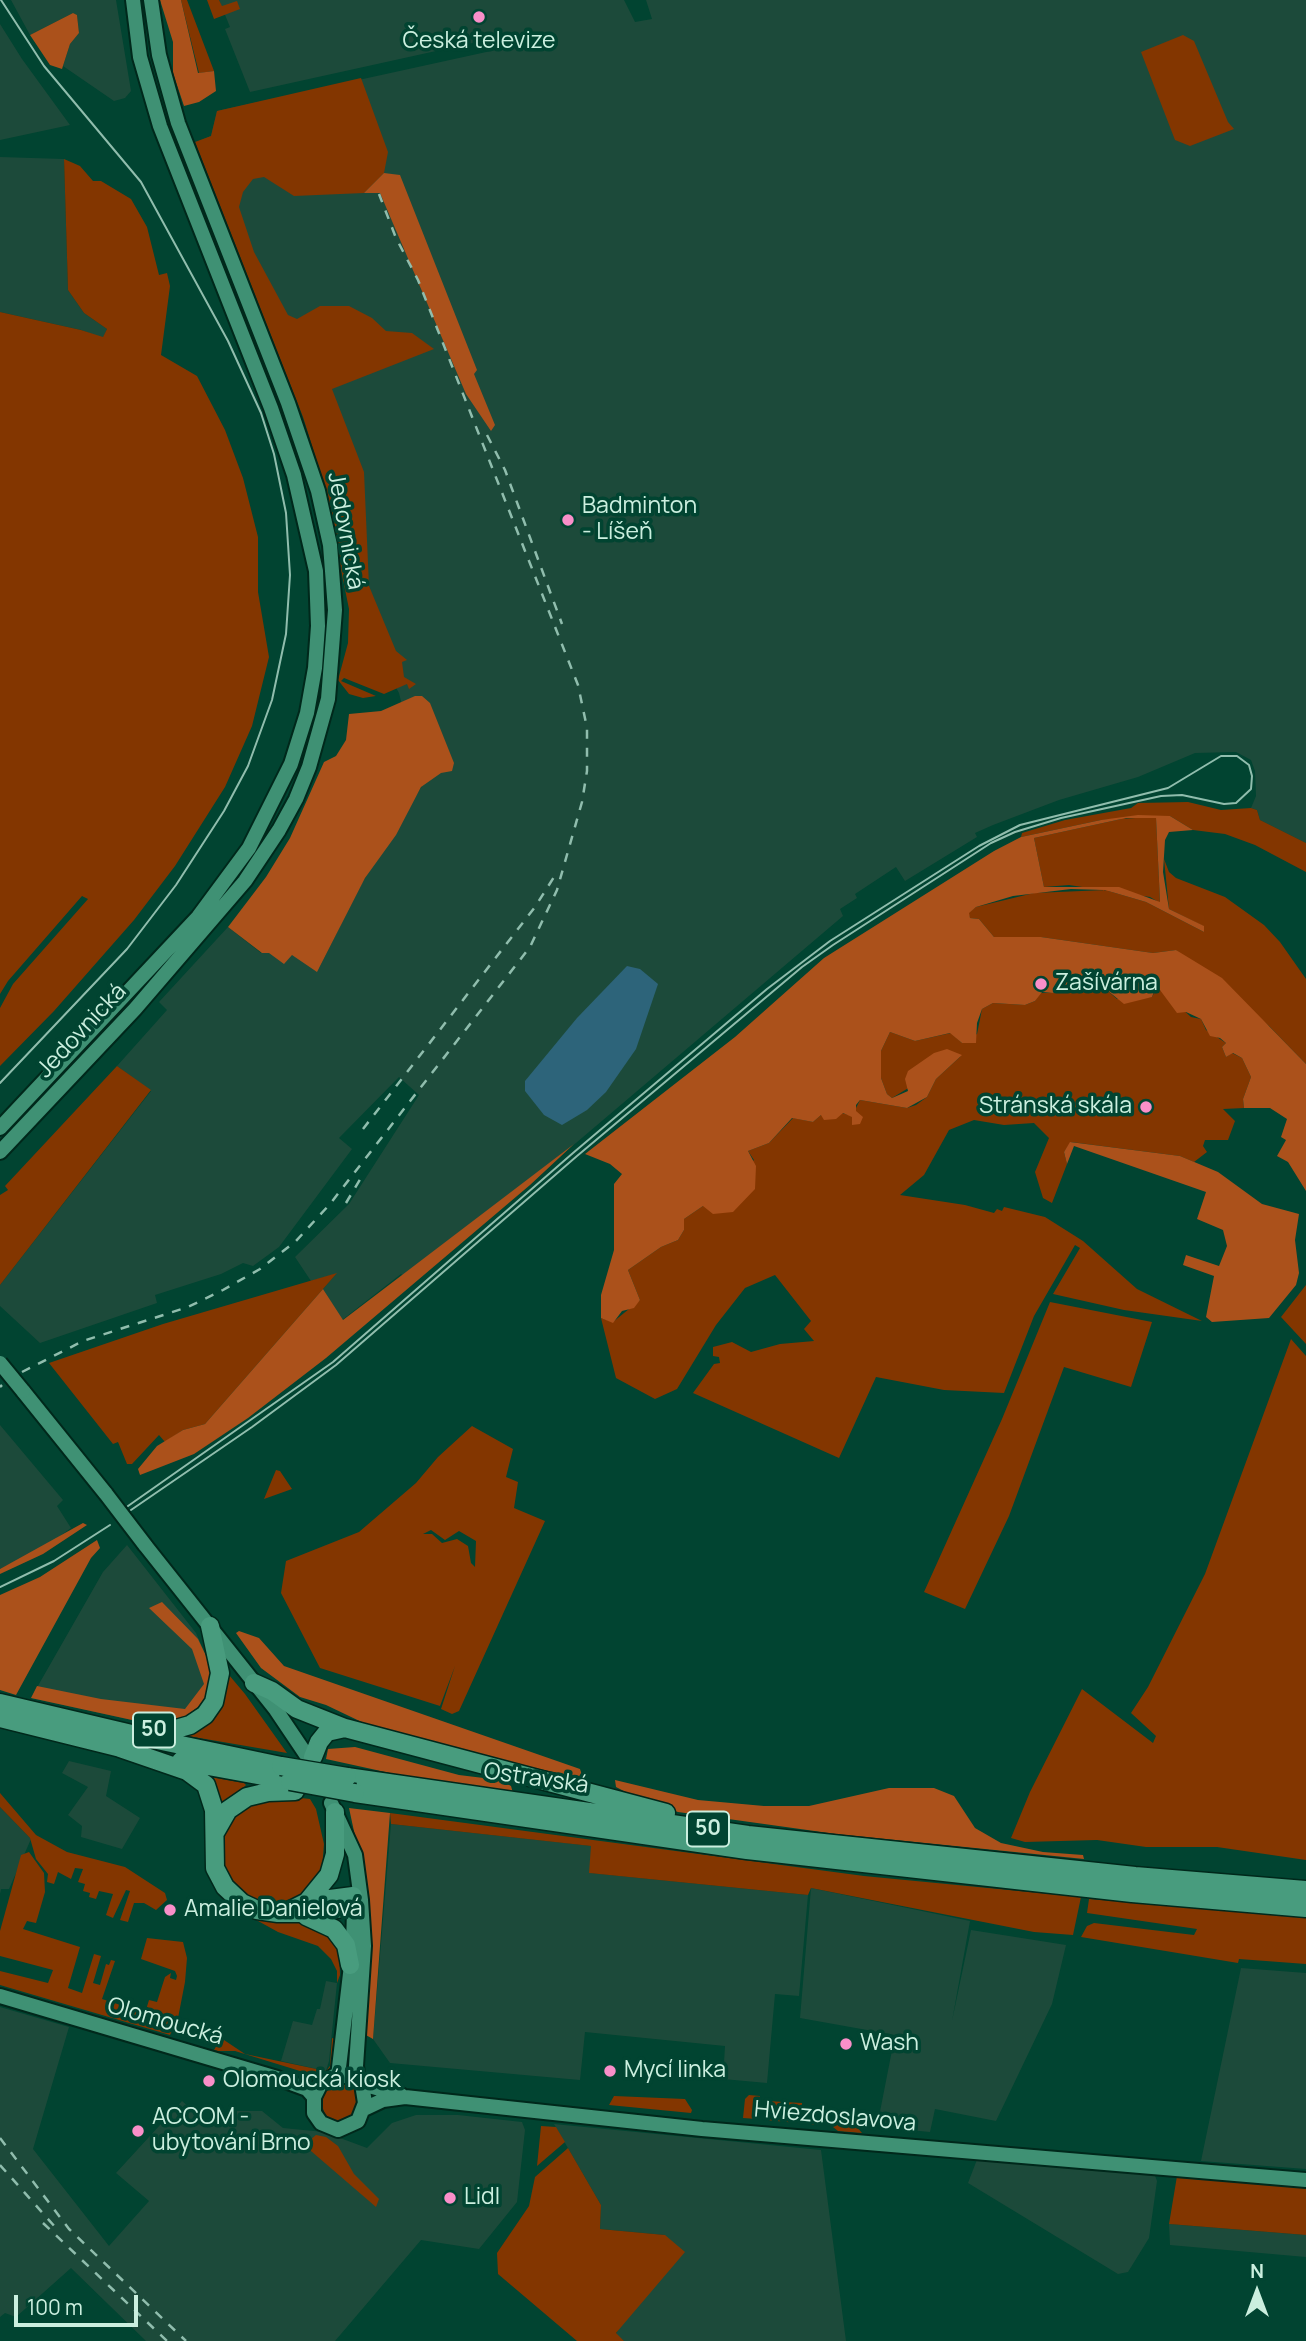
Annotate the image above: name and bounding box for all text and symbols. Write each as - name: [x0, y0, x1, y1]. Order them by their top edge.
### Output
- marker: Česká televize: [471, 9, 487, 25]
- place label: Česká televize: [402, 28, 556, 56]
- street label: Jedovnická: [321, 470, 369, 592]
- place label: Badminton - Líšeň: [582, 493, 697, 547]
- marker: Badminton - Líšeň: [560, 512, 576, 528]
- place label: Zašívárna: [1055, 970, 1158, 998]
- marker: Zašívárna: [1033, 976, 1049, 992]
- street label: Jedovnická: [31, 978, 133, 1084]
- place label: Stránská skála: [979, 1093, 1132, 1121]
- marker: Stránská skála: [1138, 1099, 1154, 1115]
- road number: 50: [133, 1712, 175, 1748]
- street label: Ostravská: [482, 1758, 590, 1800]
- road number: 50: [687, 1812, 729, 1846]
- place label: Amalie Danielová: [184, 1896, 363, 1924]
- marker: Amalie Danielová: [162, 1902, 178, 1918]
- street label: Olomoucká: [104, 1992, 226, 2052]
- place label: Wash: [860, 2030, 919, 2058]
- marker: Wash: [838, 2036, 854, 2052]
- place label: Mycí linka: [624, 2057, 726, 2085]
- marker: Mycí linka: [602, 2063, 618, 2079]
- place label: Olomoucká kiosk: [223, 2067, 401, 2095]
- marker: Olomoucká kiosk: [201, 2073, 217, 2089]
- street label: Hviezdoslavova: [753, 2096, 917, 2138]
- place label: ACCOM - ubytování Brno: [152, 2104, 311, 2158]
- marker: ACCOM - ubytování Brno: [130, 2123, 146, 2139]
- place label: Lidl: [464, 2184, 500, 2212]
- marker: Lidl: [442, 2190, 458, 2206]
- north arrow: [1222, 2257, 1292, 2327]
- text: N: [1250, 2258, 1264, 2284]
- scale bar: [18, 2282, 142, 2326]
- text: 100 m: [27, 2293, 83, 2321]

